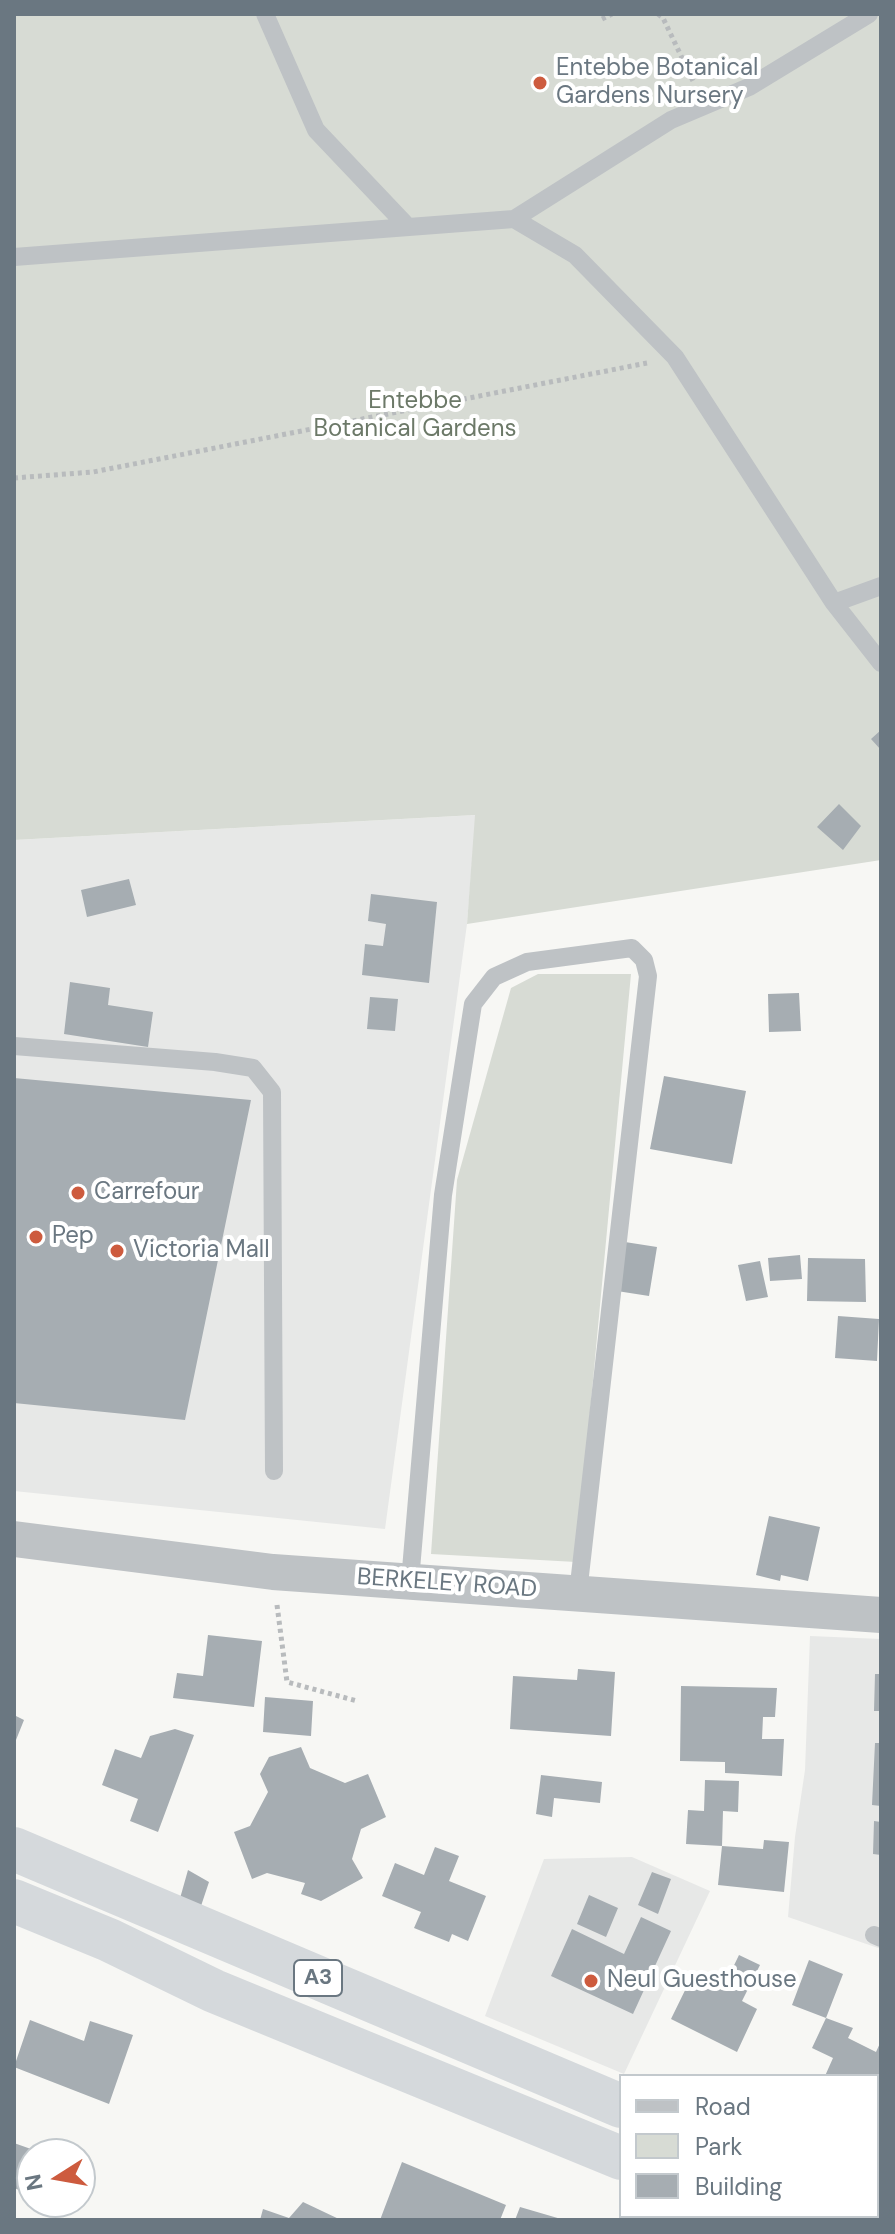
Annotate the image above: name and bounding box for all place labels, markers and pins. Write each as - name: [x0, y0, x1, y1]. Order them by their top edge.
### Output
- place label: Entebbe Botanical Gardens Nursery: [556, 55, 758, 111]
- marker: Entebbe Botanical Gardens Nursery: [531, 74, 549, 92]
- place label: Carrefour: [94, 1179, 200, 1207]
- marker: Carrefour: [69, 1184, 87, 1202]
- place label: Pep: [52, 1223, 94, 1251]
- marker: Pep: [27, 1228, 45, 1246]
- place label: Victoria Mall: [133, 1237, 270, 1265]
- marker: Victoria Mall: [108, 1242, 126, 1260]
- place label: Neul Guesthouse: [607, 1967, 797, 1995]
- marker: Neul Guesthouse: [582, 1972, 600, 1990]

